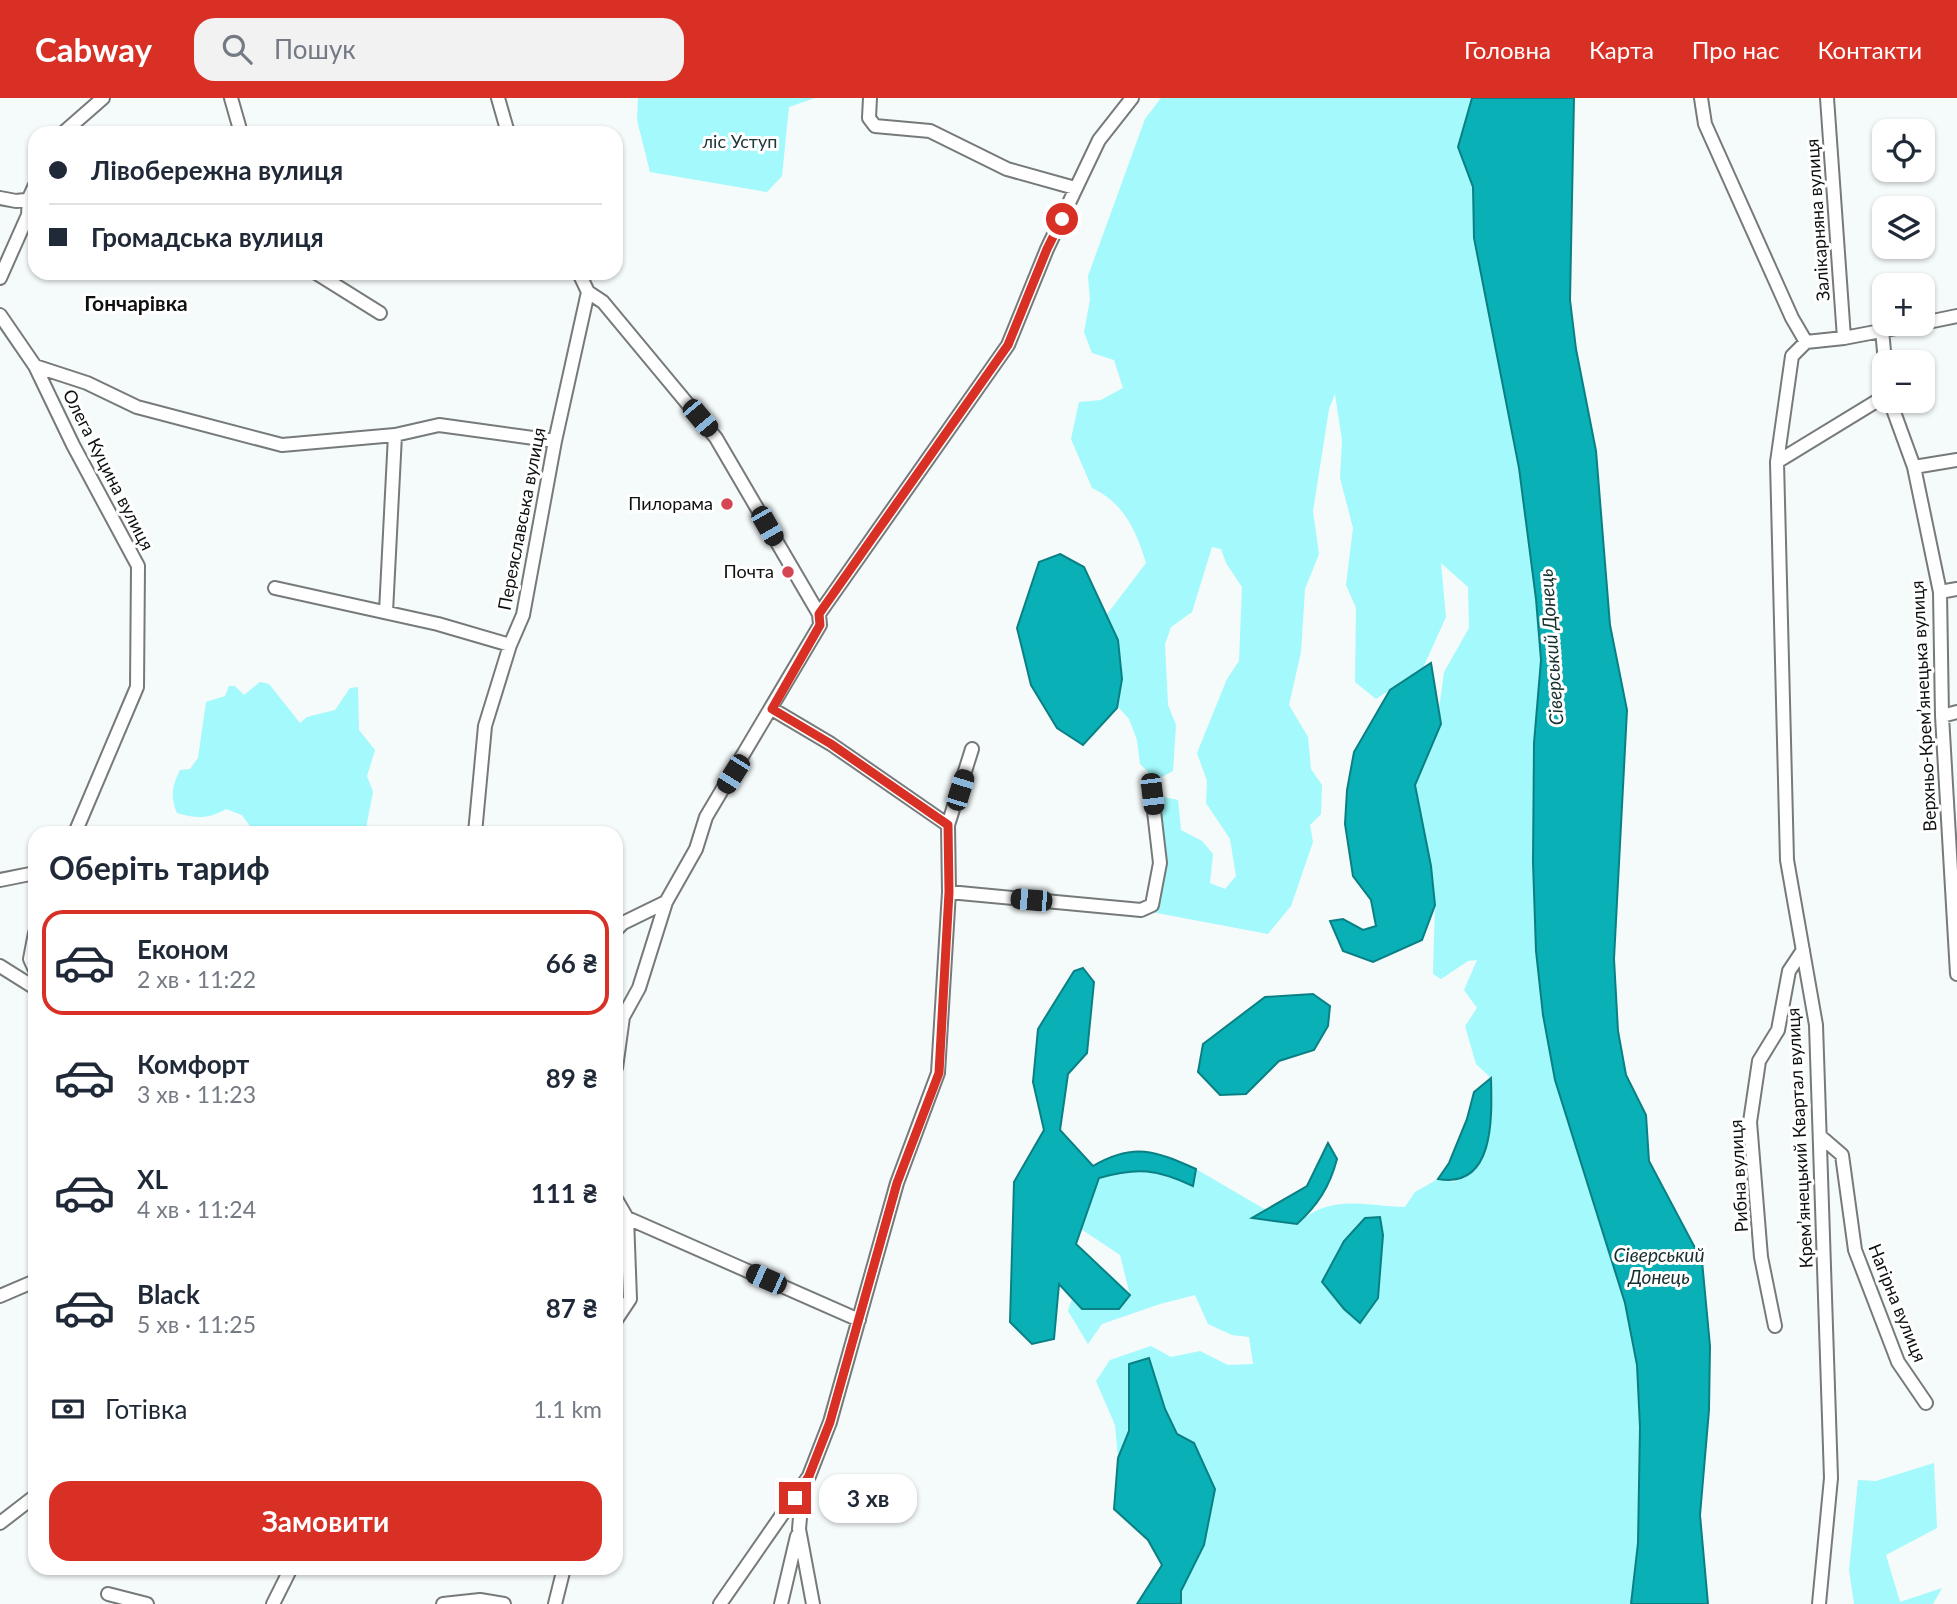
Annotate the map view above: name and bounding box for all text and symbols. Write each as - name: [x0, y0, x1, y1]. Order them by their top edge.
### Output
- search box: [194, 18, 684, 81]
- text: Cabway: [35, 29, 152, 69]
- icon: search: [218, 30, 256, 68]
- text: Пошук: [274, 33, 356, 65]
- text: Головна: [1464, 35, 1551, 64]
- text: Карта: [1589, 35, 1654, 64]
- text: Про нас: [1692, 35, 1779, 64]
- text: Контакти: [1817, 35, 1922, 64]
- map controls: [1872, 119, 1935, 413]
- button: locate: [1872, 119, 1935, 182]
- park label: ліс Уступ: [703, 130, 777, 152]
- street label: Залікарняна вулиця: [1800, 138, 1834, 302]
- text: Лівобережна вулиця: [91, 154, 343, 186]
- button: layers: [1872, 196, 1935, 259]
- route start: [1046, 203, 1078, 235]
- text: Громадська вулиця: [91, 221, 324, 253]
- button: +: [1872, 273, 1935, 336]
- district label: Гончарівка: [84, 290, 188, 315]
- button: −: [1872, 350, 1935, 413]
- street label: Олега Куцина вулиця: [59, 385, 159, 554]
- car: [679, 395, 722, 441]
- street label: Переяславська вулиця: [492, 426, 550, 612]
- place label: Пилорама: [628, 492, 713, 514]
- marker: Пилорама: [719, 496, 735, 512]
- car: [748, 503, 787, 549]
- place label: Почта: [724, 560, 774, 582]
- marker: Почта: [780, 564, 796, 580]
- water label: Сіверський Донець: [1534, 568, 1567, 726]
- street label: Верхньо-Крем’янецька вулиця: [1905, 580, 1941, 832]
- car: [713, 751, 754, 797]
- car: [944, 767, 977, 813]
- car: [1140, 772, 1165, 816]
- text: Оберіть тариф: [49, 848, 270, 887]
- car: [1010, 888, 1053, 912]
- icon: car: [53, 931, 116, 994]
- text: Економ: [137, 933, 229, 965]
- text: 66 ₴: [546, 947, 598, 979]
- text: 2 хв · 11:22: [137, 965, 256, 993]
- street label: Крем’янецький Квартал вулиця: [1781, 1007, 1817, 1269]
- icon: car: [53, 1046, 116, 1109]
- text: Комфорт: [137, 1048, 249, 1080]
- text: 89 ₴: [546, 1062, 598, 1094]
- text: 3 хв · 11:23: [137, 1080, 256, 1108]
- street label: Рибна вулиця: [1724, 1119, 1752, 1233]
- icon: car: [53, 1161, 116, 1224]
- text: XL: [137, 1163, 168, 1195]
- text: 111 ₴: [531, 1177, 598, 1209]
- text: 4 хв · 11:24: [137, 1195, 256, 1223]
- street label: Нагірна вулиця: [1864, 1240, 1932, 1365]
- water label: Сіверський Донець: [1614, 1243, 1704, 1288]
- car: [743, 1261, 790, 1297]
- icon: car: [53, 1276, 116, 1339]
- text: Black: [137, 1278, 200, 1310]
- text: 87 ₴: [546, 1292, 598, 1324]
- text: 5 хв · 11:25: [137, 1310, 256, 1338]
- icon: cash: [49, 1390, 87, 1428]
- text: Готівка: [105, 1393, 187, 1425]
- text: 1.1 km: [533, 1395, 602, 1423]
- callout: 3 хв: [820, 1474, 917, 1522]
- button: Замовити: [49, 1481, 602, 1561]
- route end: [779, 1482, 811, 1514]
- text: 3 хв: [847, 1484, 889, 1512]

